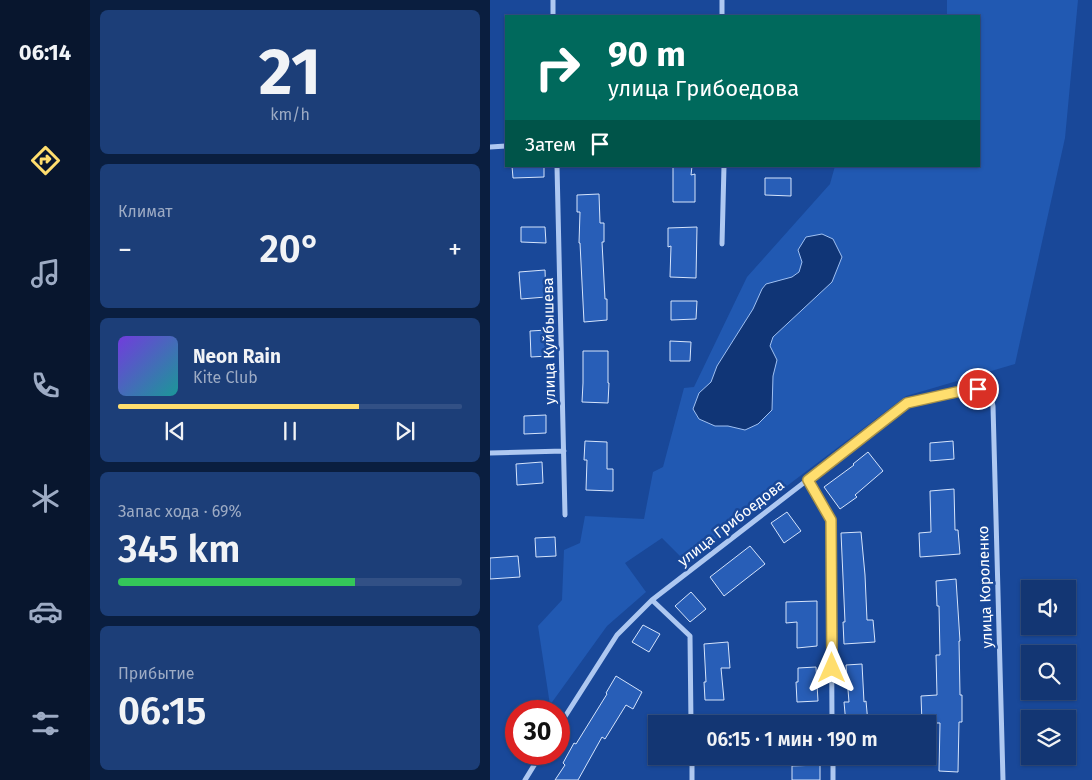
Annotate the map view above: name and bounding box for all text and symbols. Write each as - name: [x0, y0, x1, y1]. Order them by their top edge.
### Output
- text: 21: [259, 33, 321, 111]
- text: 90 m: [608, 33, 686, 75]
- icon: right: [525, 35, 590, 100]
- text: 06:14: [19, 39, 71, 66]
- text: улица Грибоедова: [608, 75, 799, 102]
- text: km/h: [270, 105, 310, 124]
- icon: arrive: [586, 130, 614, 158]
- text: Затем: [525, 133, 576, 156]
- icon: directions: [28, 143, 63, 178]
- text: Климат: [118, 202, 173, 221]
- text: 20°: [259, 226, 321, 272]
- text: −: [118, 233, 132, 266]
- text: +: [448, 233, 462, 266]
- icon: music: [28, 256, 63, 291]
- street label: улица Куйбышева: [539, 277, 559, 405]
- text: Neon Rain: [193, 345, 281, 368]
- icon: phone: [28, 368, 63, 403]
- text: Kite Club: [193, 368, 258, 387]
- pin: [957, 368, 999, 410]
- icon: arrive: [964, 375, 992, 403]
- icon: previous: [161, 417, 189, 445]
- icon: pause: [276, 417, 304, 445]
- icon: next: [391, 417, 419, 445]
- street label: улица Грибоедова: [674, 476, 788, 570]
- icon: climate: [28, 481, 63, 516]
- text: Запас хода · 69%: [118, 502, 242, 521]
- street label: улица Короленко: [974, 525, 996, 649]
- text: 345 km: [118, 526, 240, 572]
- map controls: [1021, 580, 1076, 765]
- button: sound: [1021, 580, 1076, 635]
- icon: car: [28, 594, 63, 629]
- position arrow: [805, 641, 857, 693]
- button: search: [1021, 645, 1076, 700]
- text: Прибытие: [118, 664, 194, 683]
- text: 06:15: [118, 688, 206, 734]
- speed limit sign: 30: [505, 700, 570, 765]
- icon: filters: [28, 706, 63, 741]
- button: layers: [1021, 710, 1076, 765]
- text: 06:15 · 1 мин · 190 m: [706, 728, 878, 751]

